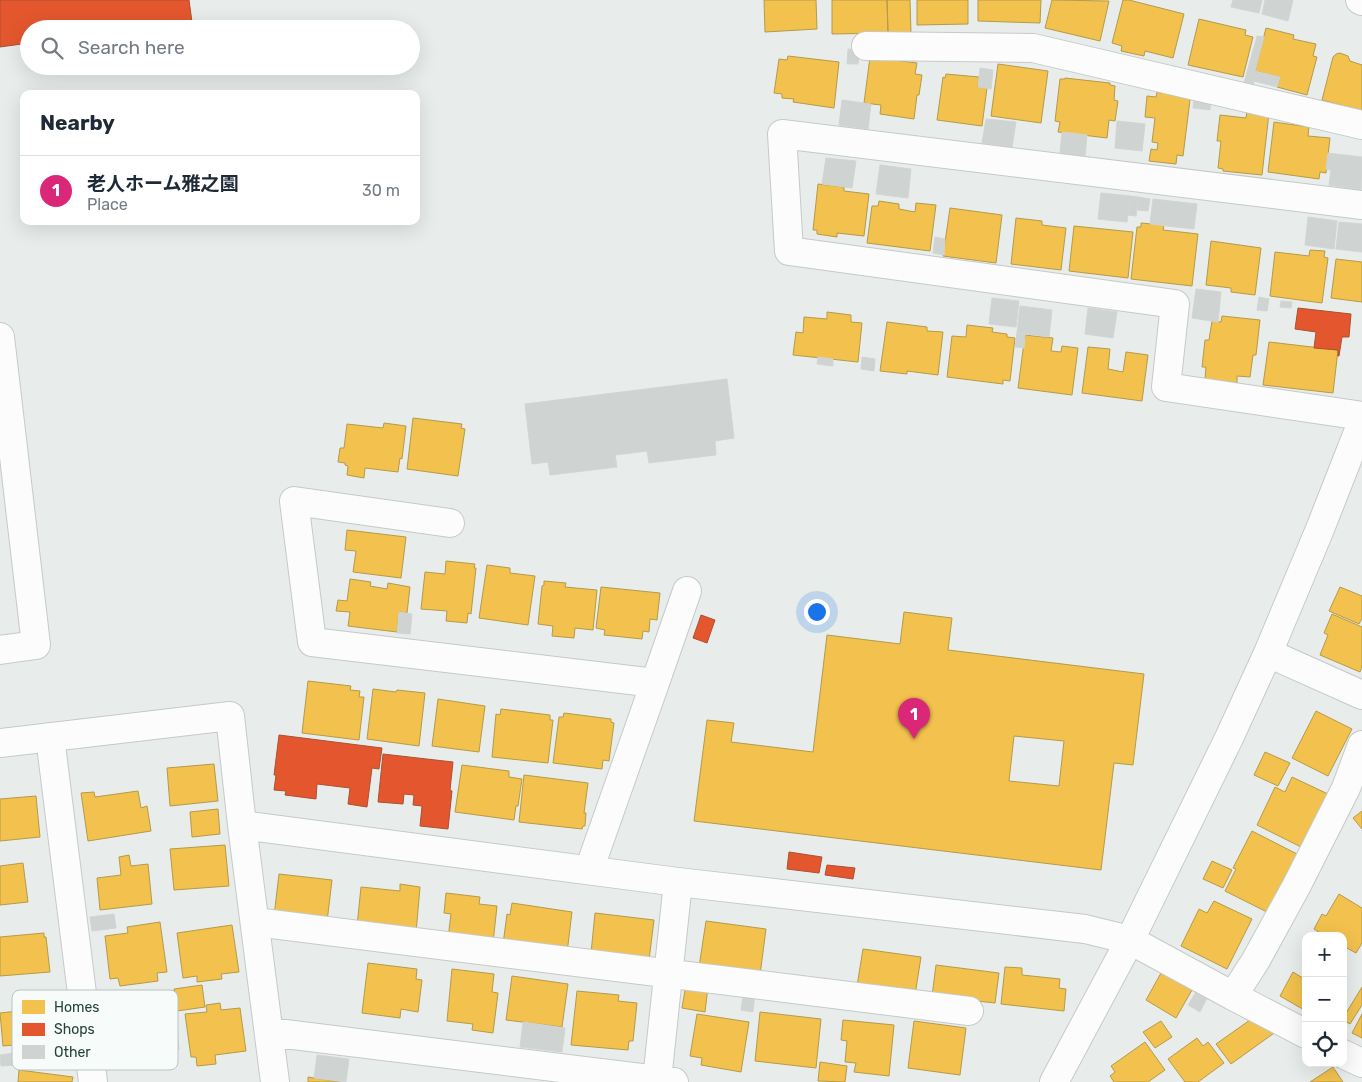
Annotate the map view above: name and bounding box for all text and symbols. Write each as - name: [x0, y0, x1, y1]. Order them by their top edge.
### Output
- search box: [20, 20, 420, 75]
- icon: search: [38, 34, 66, 62]
- text: Search here: [78, 36, 185, 59]
- text: Nearby: [40, 110, 115, 135]
- text: 老人ホーム雅之園: [87, 172, 238, 195]
- text: 1: [52, 181, 60, 200]
- text: 30 m: [362, 181, 400, 200]
- text: Place: [87, 195, 128, 214]
- your location: [804, 599, 830, 625]
- pin: 1: [898, 698, 930, 739]
- map controls: [1302, 932, 1347, 1067]
- button: +: [1302, 932, 1347, 977]
- button: −: [1302, 977, 1347, 1022]
- legend: [12, 990, 178, 1070]
- text: Homes: [54, 999, 99, 1016]
- text: Shops: [54, 1021, 95, 1038]
- button: locate: [1302, 1022, 1347, 1067]
- text: Other: [54, 1044, 91, 1061]

